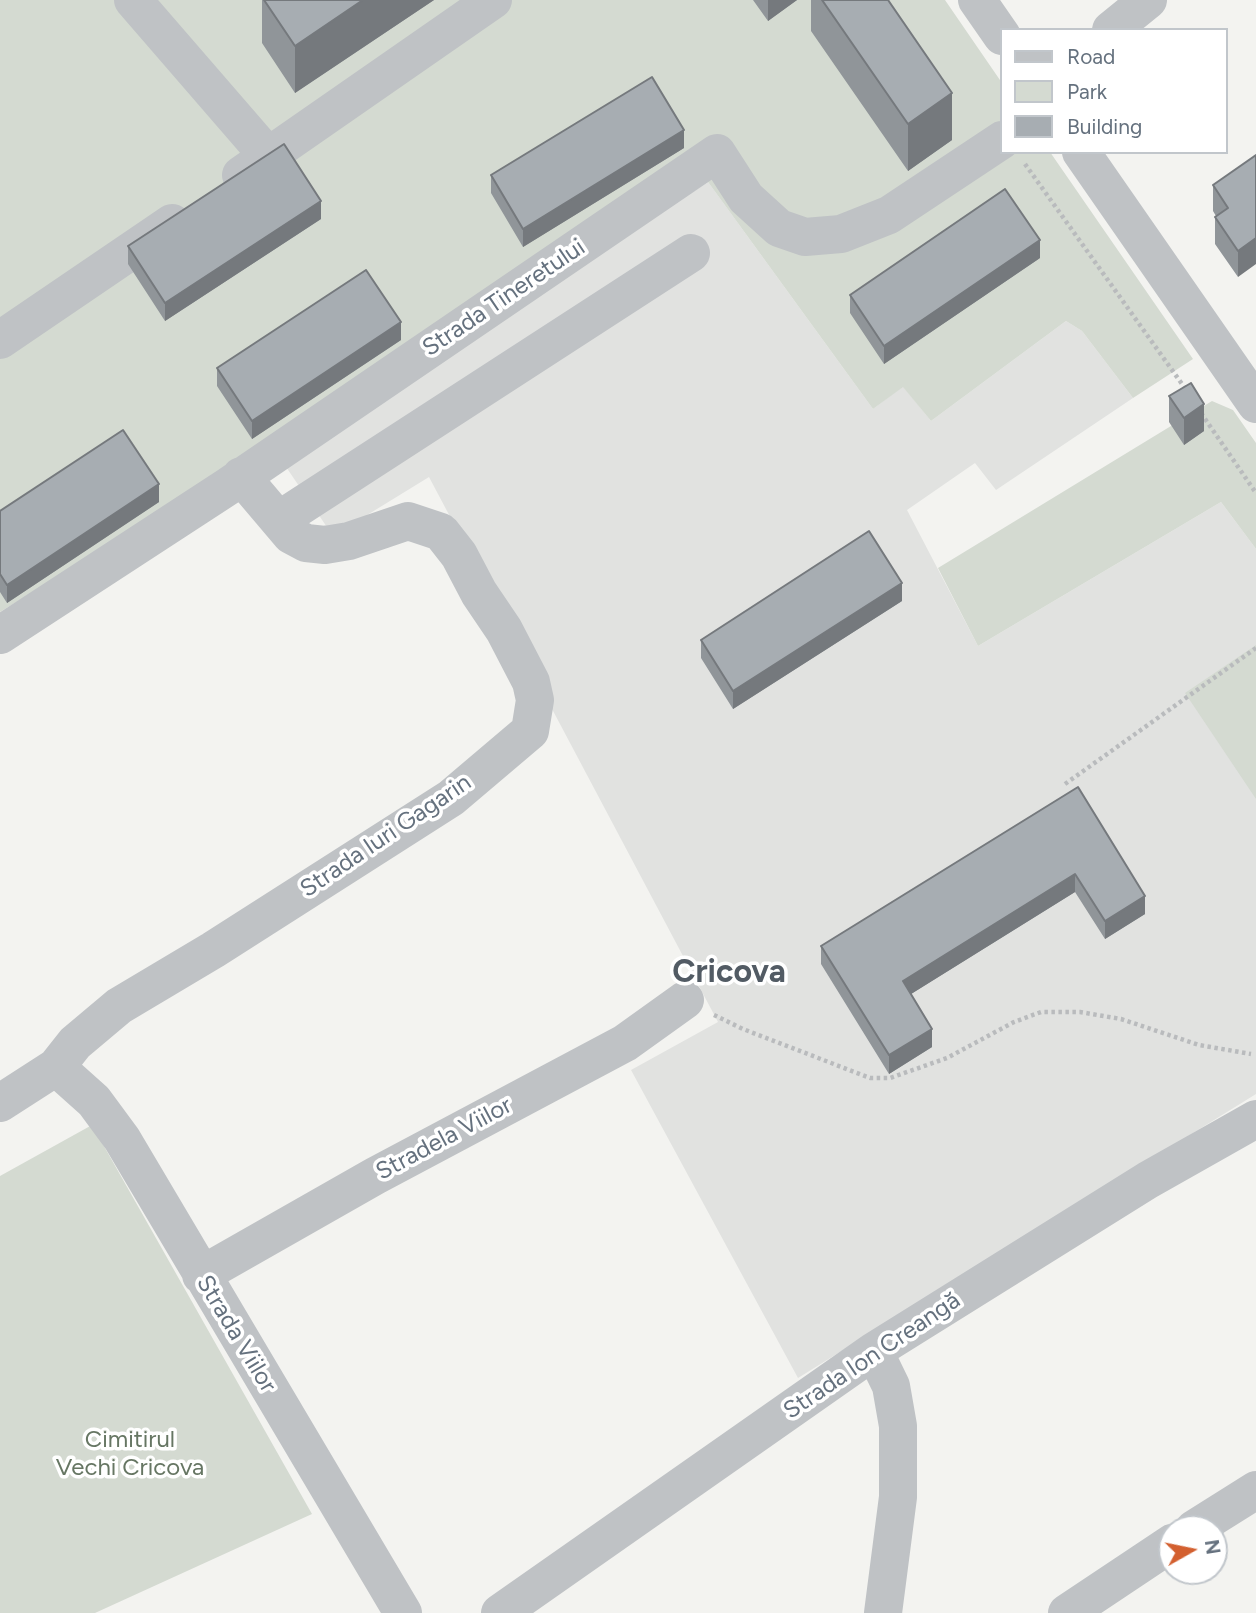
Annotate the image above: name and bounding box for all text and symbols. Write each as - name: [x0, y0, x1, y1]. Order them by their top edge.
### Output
- legend: [1000, 28, 1228, 154]
- text: Road: [1067, 44, 1115, 69]
- text: Park: [1067, 79, 1107, 104]
- text: Building: [1067, 114, 1142, 139]
- street label: Strada Tineretului: [417, 233, 591, 363]
- street label: Strada Iuri Gagarin: [295, 768, 477, 904]
- district label: Cricova: [672, 954, 786, 992]
- street label: Stradela Viilor: [371, 1091, 517, 1187]
- street label: Strada Viilor: [190, 1270, 282, 1398]
- street label: Strada Ion Creangă: [778, 1286, 966, 1426]
- park label: Cimitirul Vechi Cricova: [56, 1426, 204, 1482]
- north arrow: [1158, 1515, 1228, 1585]
- text: N: [1200, 1538, 1225, 1556]

